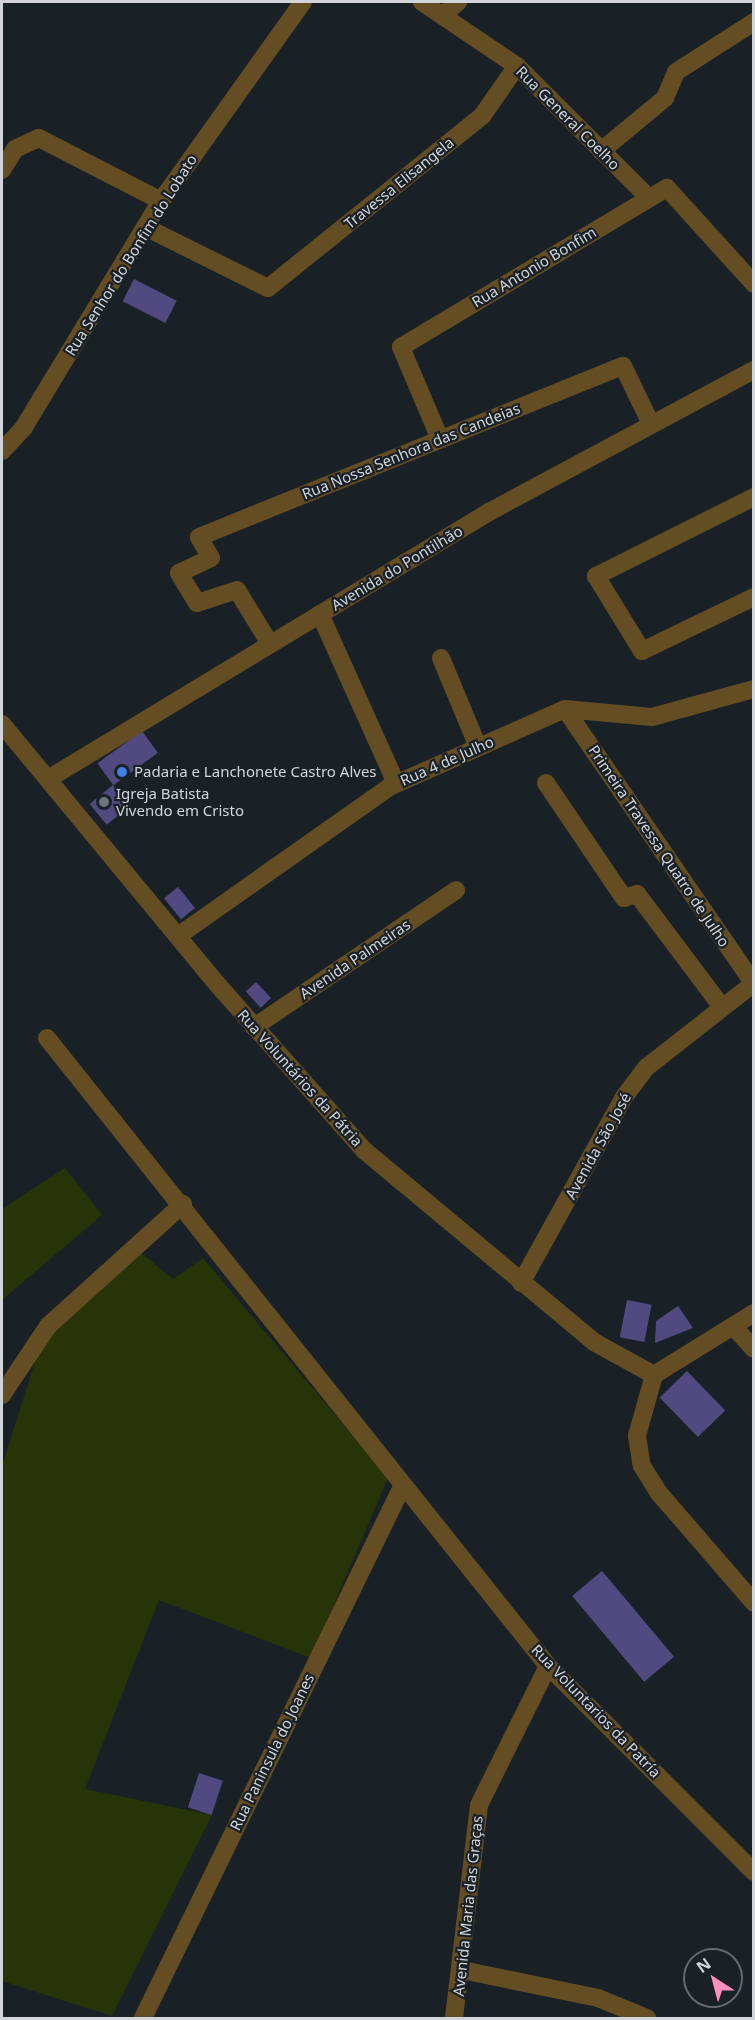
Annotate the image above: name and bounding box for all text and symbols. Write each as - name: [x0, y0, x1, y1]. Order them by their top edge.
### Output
- street label: Rua General Coelho: [512, 62, 624, 174]
- street label: Travessa Elisangela: [341, 133, 457, 233]
- street label: Rua Senhor do Bonfim do Lobato: [61, 151, 201, 359]
- street label: Rua Antonio Bonfim: [469, 223, 599, 311]
- street label: Rua Nossa Senhora das Candeias: [299, 399, 523, 503]
- street label: Avenida do Pontilhão: [328, 522, 466, 614]
- street label: Rua 4 de Julho: [397, 732, 497, 790]
- street label: Primeira Travessa Quatro de Julho: [585, 742, 733, 950]
- place label: Padaria e Lanchonete Castro Alves: [134, 763, 377, 781]
- marker: Padaria e Lanchonete Castro Alves: [115, 765, 129, 779]
- place label: Igreja Batista Vivendo em Cristo: [116, 784, 244, 819]
- marker: Igreja Batista Vivendo em Cristo: [97, 795, 111, 809]
- street label: Avenida Palmeiras: [296, 915, 414, 1003]
- street label: Rua Voluntários da Pátria: [234, 1006, 366, 1150]
- street label: Avenida São José: [561, 1090, 635, 1202]
- street label: Rua Voluntarios da Patría: [528, 1641, 664, 1781]
- street label: Rua Paninsula do Joanes: [226, 1671, 318, 1833]
- street label: Avenida Maria das Graças: [450, 1815, 486, 1997]
- north arrow: [683, 1948, 743, 2008]
- text: N: [692, 1952, 715, 1978]

